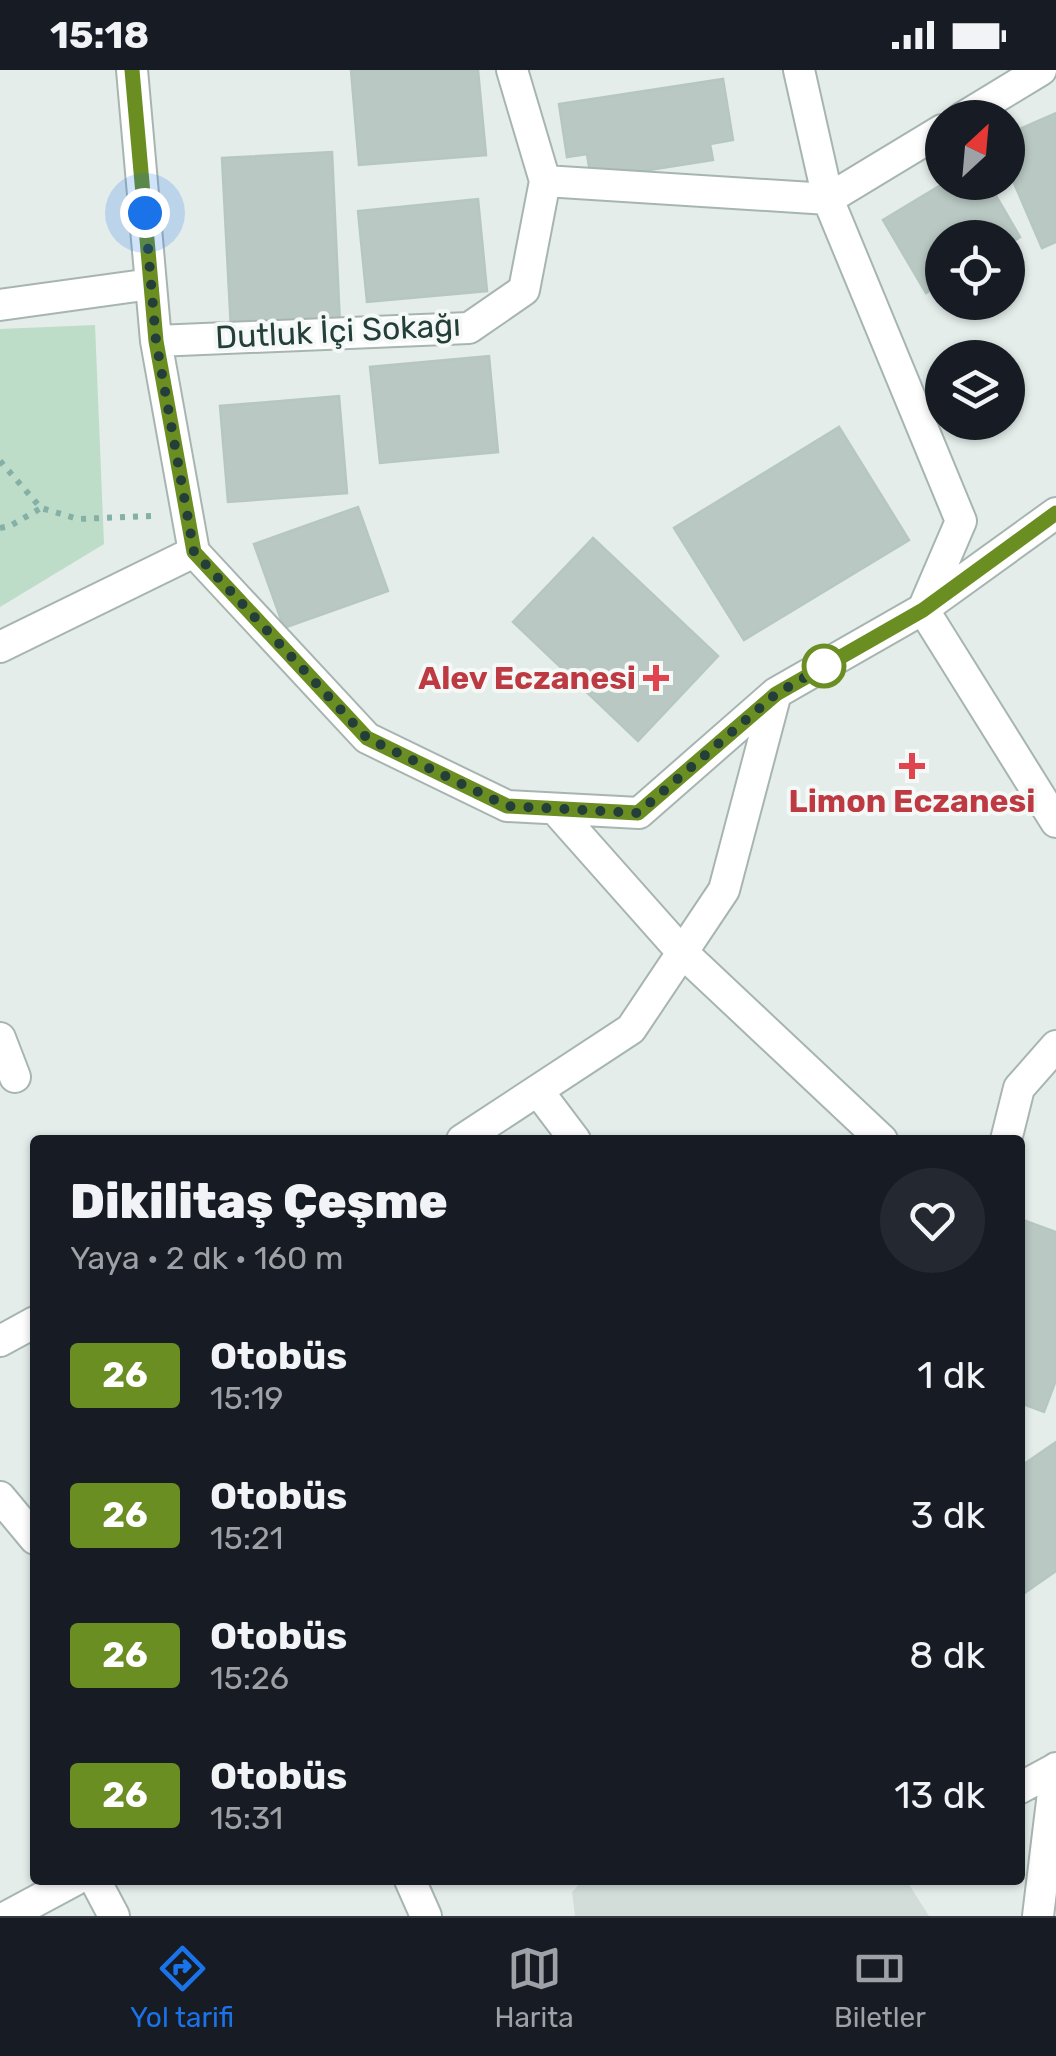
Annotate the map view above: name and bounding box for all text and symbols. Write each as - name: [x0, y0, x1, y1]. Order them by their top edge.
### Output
- text: 15:18: [50, 12, 149, 58]
- north arrow: [925, 100, 1025, 200]
- map controls: [925, 100, 1025, 440]
- your location: [120, 188, 170, 238]
- button: locate: [925, 220, 1025, 320]
- street label: Dutluk İçi Sokağı: [214, 306, 462, 356]
- button: layers: [925, 340, 1025, 440]
- unlabelled marker: [803, 645, 845, 687]
- place label: Alev Eczanesi: [418, 659, 636, 697]
- marker: Alev Eczanesi: [645, 667, 667, 689]
- marker: Limon Eczanesi: [901, 755, 923, 777]
- place label: Limon Eczanesi: [789, 782, 1035, 820]
- button: heart: [880, 1168, 985, 1273]
- text: Dikilitaş Çeşme: [70, 1173, 448, 1230]
- text: Yaya · 2 dk · 160 m: [70, 1239, 344, 1277]
- text: Otobüs: [210, 1333, 347, 1379]
- text: 1 dk: [917, 1352, 985, 1398]
- text: 26: [102, 1354, 148, 1396]
- text: 15:19: [210, 1379, 284, 1417]
- text: Otobüs: [210, 1473, 347, 1519]
- text: 3 dk: [911, 1492, 985, 1538]
- text: 26: [102, 1494, 148, 1536]
- text: 15:21: [210, 1519, 283, 1557]
- text: Otobüs: [210, 1613, 347, 1659]
- text: 8 dk: [909, 1632, 985, 1678]
- text: 26: [102, 1634, 148, 1676]
- text: 15:26: [210, 1659, 289, 1697]
- text: Otobüs: [210, 1753, 347, 1799]
- text: 13 dk: [894, 1772, 985, 1818]
- text: 26: [102, 1774, 148, 1816]
- text: 15:31: [210, 1799, 283, 1837]
- tab: Yol tarifi: [130, 1941, 234, 2034]
- tab: Harita: [494, 1941, 574, 2034]
- tab: Biletler: [834, 1941, 926, 2034]

